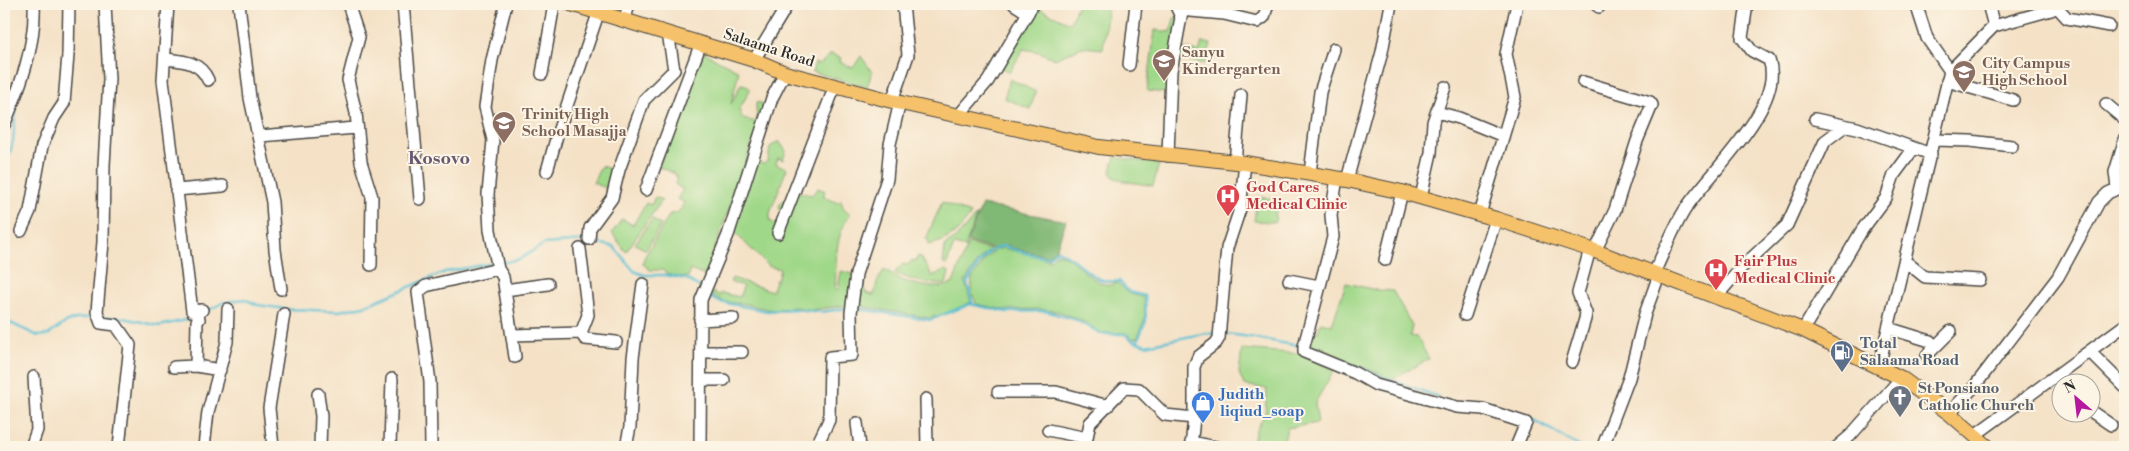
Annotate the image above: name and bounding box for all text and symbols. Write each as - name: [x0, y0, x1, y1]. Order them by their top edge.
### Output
- street label: Salaama Road: [721, 24, 817, 72]
- place label: Sanyu Kindergarten: [1182, 43, 1281, 79]
- school or university icon: Sanyu Kindergarten: [1151, 48, 1177, 82]
- place label: City Campus High School: [1982, 54, 2070, 90]
- school or university icon: City Campus High School: [1951, 59, 1977, 93]
- place label: Trinity High School Masajja: [522, 105, 628, 141]
- school or university icon: Trinity High School Masajja: [491, 110, 517, 144]
- district label: Kosovo: [408, 147, 470, 170]
- place label: God Cares Medical Clinic: [1246, 178, 1348, 214]
- hospital icon: God Cares Medical Clinic: [1215, 183, 1241, 217]
- place label: Fair Plus Medical Clinic: [1734, 252, 1836, 288]
- hospital icon: Fair Plus Medical Clinic: [1703, 257, 1729, 291]
- place label: Total Salaama Road: [1860, 334, 1960, 370]
- fuel station icon: Total Salaama Road: [1829, 339, 1855, 373]
- north arrow: [2052, 374, 2102, 424]
- text: N: [2061, 377, 2079, 398]
- place label: St Ponsiano Catholic Church: [1918, 379, 2035, 415]
- church icon: St Ponsiano Catholic Church: [1887, 384, 1913, 418]
- place label: Judith liqiud_soap: [1218, 385, 1304, 421]
- shop icon: Judith liqiud_soap: [1190, 390, 1216, 424]

